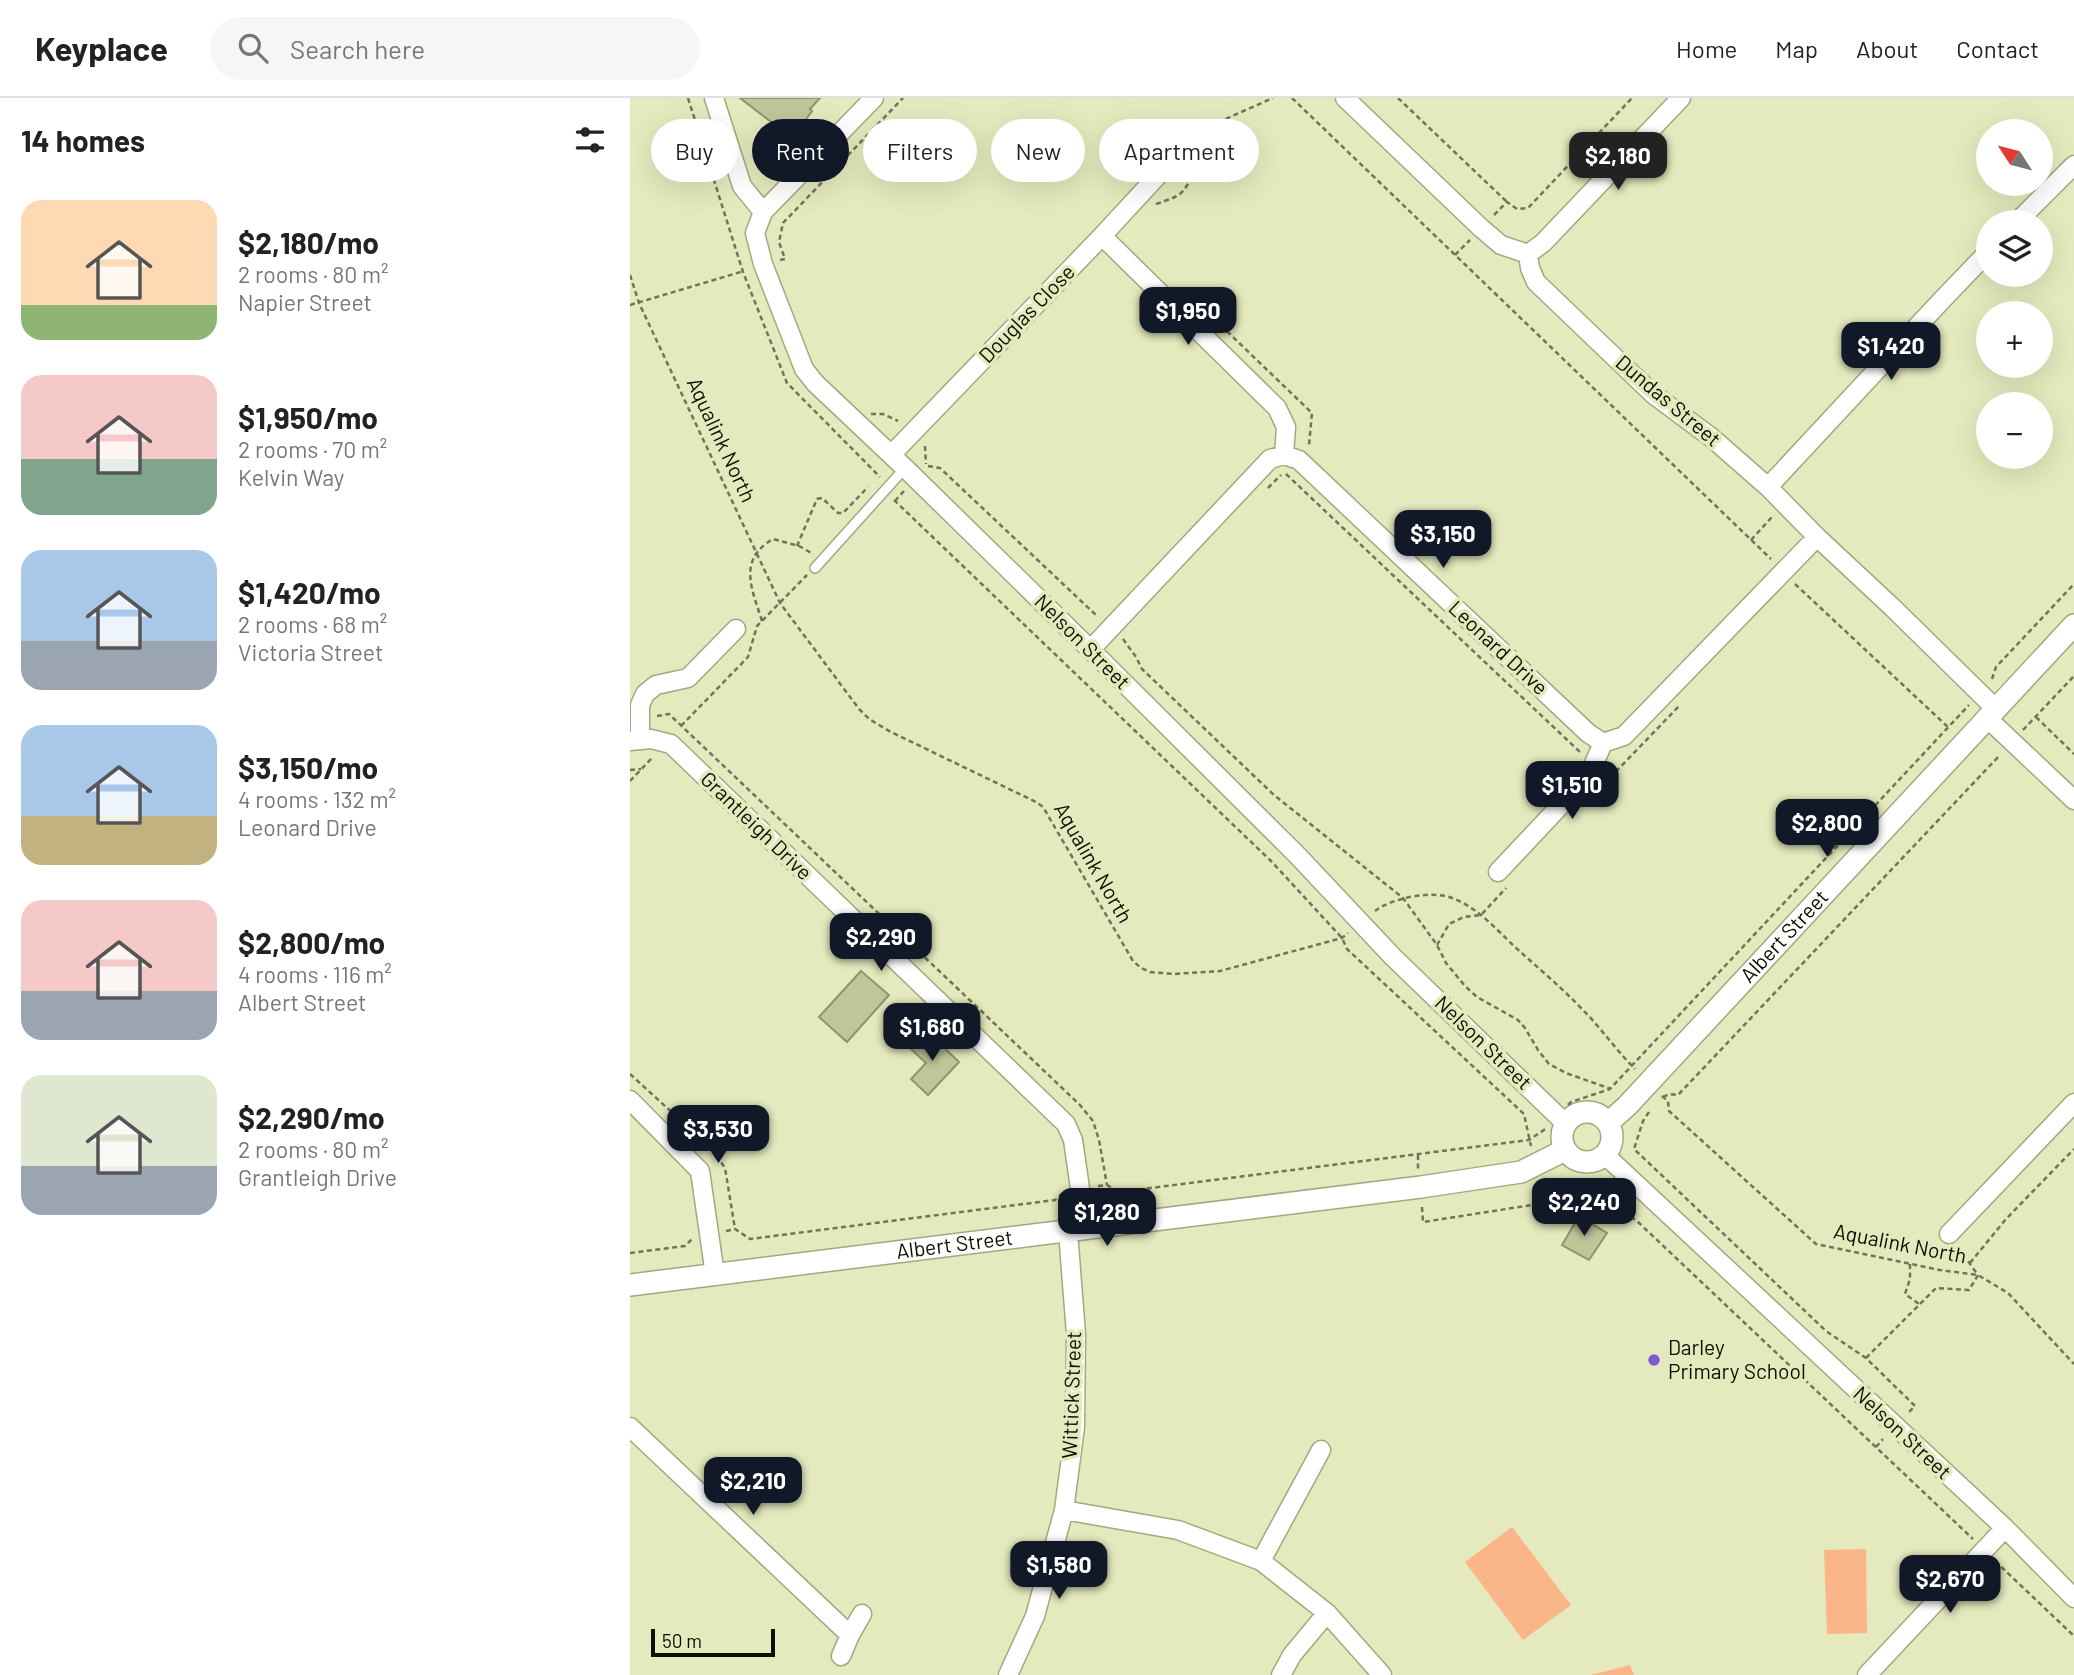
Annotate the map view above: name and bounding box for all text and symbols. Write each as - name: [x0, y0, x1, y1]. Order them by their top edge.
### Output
- search box: [210, 17, 700, 80]
- text: Keyplace: [35, 28, 168, 68]
- icon: search: [234, 29, 272, 67]
- text: Search here: [290, 33, 425, 64]
- text: Home: [1676, 34, 1737, 63]
- text: Map: [1775, 34, 1818, 63]
- text: About: [1856, 34, 1918, 63]
- text: Contact: [1956, 34, 2039, 63]
- chip: Buy: [651, 119, 738, 182]
- chip: Rent: [752, 119, 849, 182]
- chip: Filters: [863, 119, 977, 182]
- chip: New: [991, 119, 1085, 182]
- chip: Apartment: [1099, 119, 1259, 182]
- north arrow: [1976, 119, 2053, 196]
- map controls: [1976, 119, 2053, 469]
- icon: filters: [571, 121, 609, 159]
- text: 14 homes: [21, 122, 145, 158]
- pin: $2,180: [1561, 132, 1675, 192]
- text: $2,180: [1585, 141, 1651, 169]
- button: layers: [1976, 210, 2053, 287]
- text: $2,180/mo: [238, 224, 379, 260]
- icon: home: [77, 228, 161, 312]
- street label: Douglas Close: [973, 259, 1079, 367]
- text: 2 rooms · 80 m²: [238, 260, 388, 288]
- text: Napier Street: [238, 288, 372, 316]
- pin: $1,950: [1131, 288, 1245, 347]
- text: $1,950: [1155, 296, 1221, 324]
- button: +: [1976, 301, 2053, 378]
- pin: $1,420: [1834, 322, 1948, 382]
- text: $1,420: [1857, 331, 1925, 359]
- street label: Dundas Street: [1612, 349, 1726, 451]
- street label: Aqualink North: [683, 373, 762, 506]
- button: −: [1976, 392, 2053, 469]
- text: $1,950/mo: [238, 399, 378, 435]
- icon: home: [77, 403, 161, 487]
- text: 2 rooms · 70 m²: [238, 435, 387, 463]
- text: Kelvin Way: [238, 463, 344, 491]
- pin: $3,150: [1386, 510, 1500, 570]
- text: $3,150: [1410, 519, 1476, 547]
- text: $1,420/mo: [238, 574, 381, 610]
- icon: home: [77, 578, 161, 662]
- street label: Nelson Street: [1030, 588, 1136, 694]
- street label: Leonard Drive: [1444, 595, 1554, 699]
- text: 2 rooms · 68 m²: [238, 610, 387, 638]
- text: Victoria Street: [238, 638, 383, 666]
- text: $3,150/mo: [238, 749, 378, 785]
- icon: home: [77, 753, 161, 837]
- pin: $1,510: [1515, 762, 1629, 821]
- street label: Grantleigh Drive: [696, 766, 818, 884]
- text: $1,510: [1542, 770, 1602, 798]
- text: 4 rooms · 132 m²: [238, 785, 396, 813]
- street label: Aqualink North: [1050, 798, 1139, 927]
- pin: $2,800: [1770, 800, 1884, 859]
- text: $2,800: [1792, 808, 1862, 836]
- text: Leonard Drive: [238, 813, 377, 841]
- street label: Albert Street: [1734, 884, 1833, 987]
- pin: $2,290: [824, 914, 938, 973]
- text: $2,290: [846, 922, 916, 950]
- text: $2,800/mo: [238, 924, 385, 960]
- icon: home: [77, 928, 161, 1012]
- text: 4 rooms · 116 m²: [238, 960, 392, 988]
- text: Albert Street: [238, 988, 366, 1016]
- street label: Nelson Street: [1431, 990, 1538, 1094]
- pin: $1,680: [875, 1004, 989, 1063]
- text: $1,680: [899, 1012, 965, 1040]
- text: $2,290/mo: [238, 1099, 385, 1135]
- icon: home: [77, 1103, 161, 1187]
- pin: $3,530: [661, 1105, 775, 1165]
- text: $3,530: [683, 1114, 753, 1142]
- text: 2 rooms · 80 m²: [238, 1135, 388, 1163]
- text: Grantleigh Drive: [238, 1163, 397, 1191]
- pin: $2,240: [1527, 1178, 1641, 1238]
- text: $2,240: [1548, 1187, 1620, 1215]
- pin: $1,280: [1050, 1188, 1164, 1248]
- text: $1,280: [1074, 1197, 1140, 1225]
- street label: Aqualink North: [1832, 1217, 1969, 1268]
- street label: Albert Street: [895, 1224, 1014, 1263]
- street label: Wittick Street: [1056, 1331, 1085, 1459]
- place label: Darley Primary School: [1668, 1334, 1806, 1383]
- marker: Darley Primary School: [1646, 1352, 1662, 1368]
- street label: Nelson Street: [1849, 1380, 1957, 1484]
- pin: $2,210: [696, 1458, 810, 1517]
- text: $2,210: [720, 1466, 786, 1494]
- pin: $1,580: [1002, 1542, 1116, 1601]
- text: $1,580: [1026, 1550, 1092, 1578]
- pin: $2,670: [1893, 1556, 2007, 1615]
- text: $2,670: [1915, 1564, 1985, 1592]
- scale bar: [651, 1626, 775, 1658]
- text: 50 m: [662, 1629, 702, 1652]

